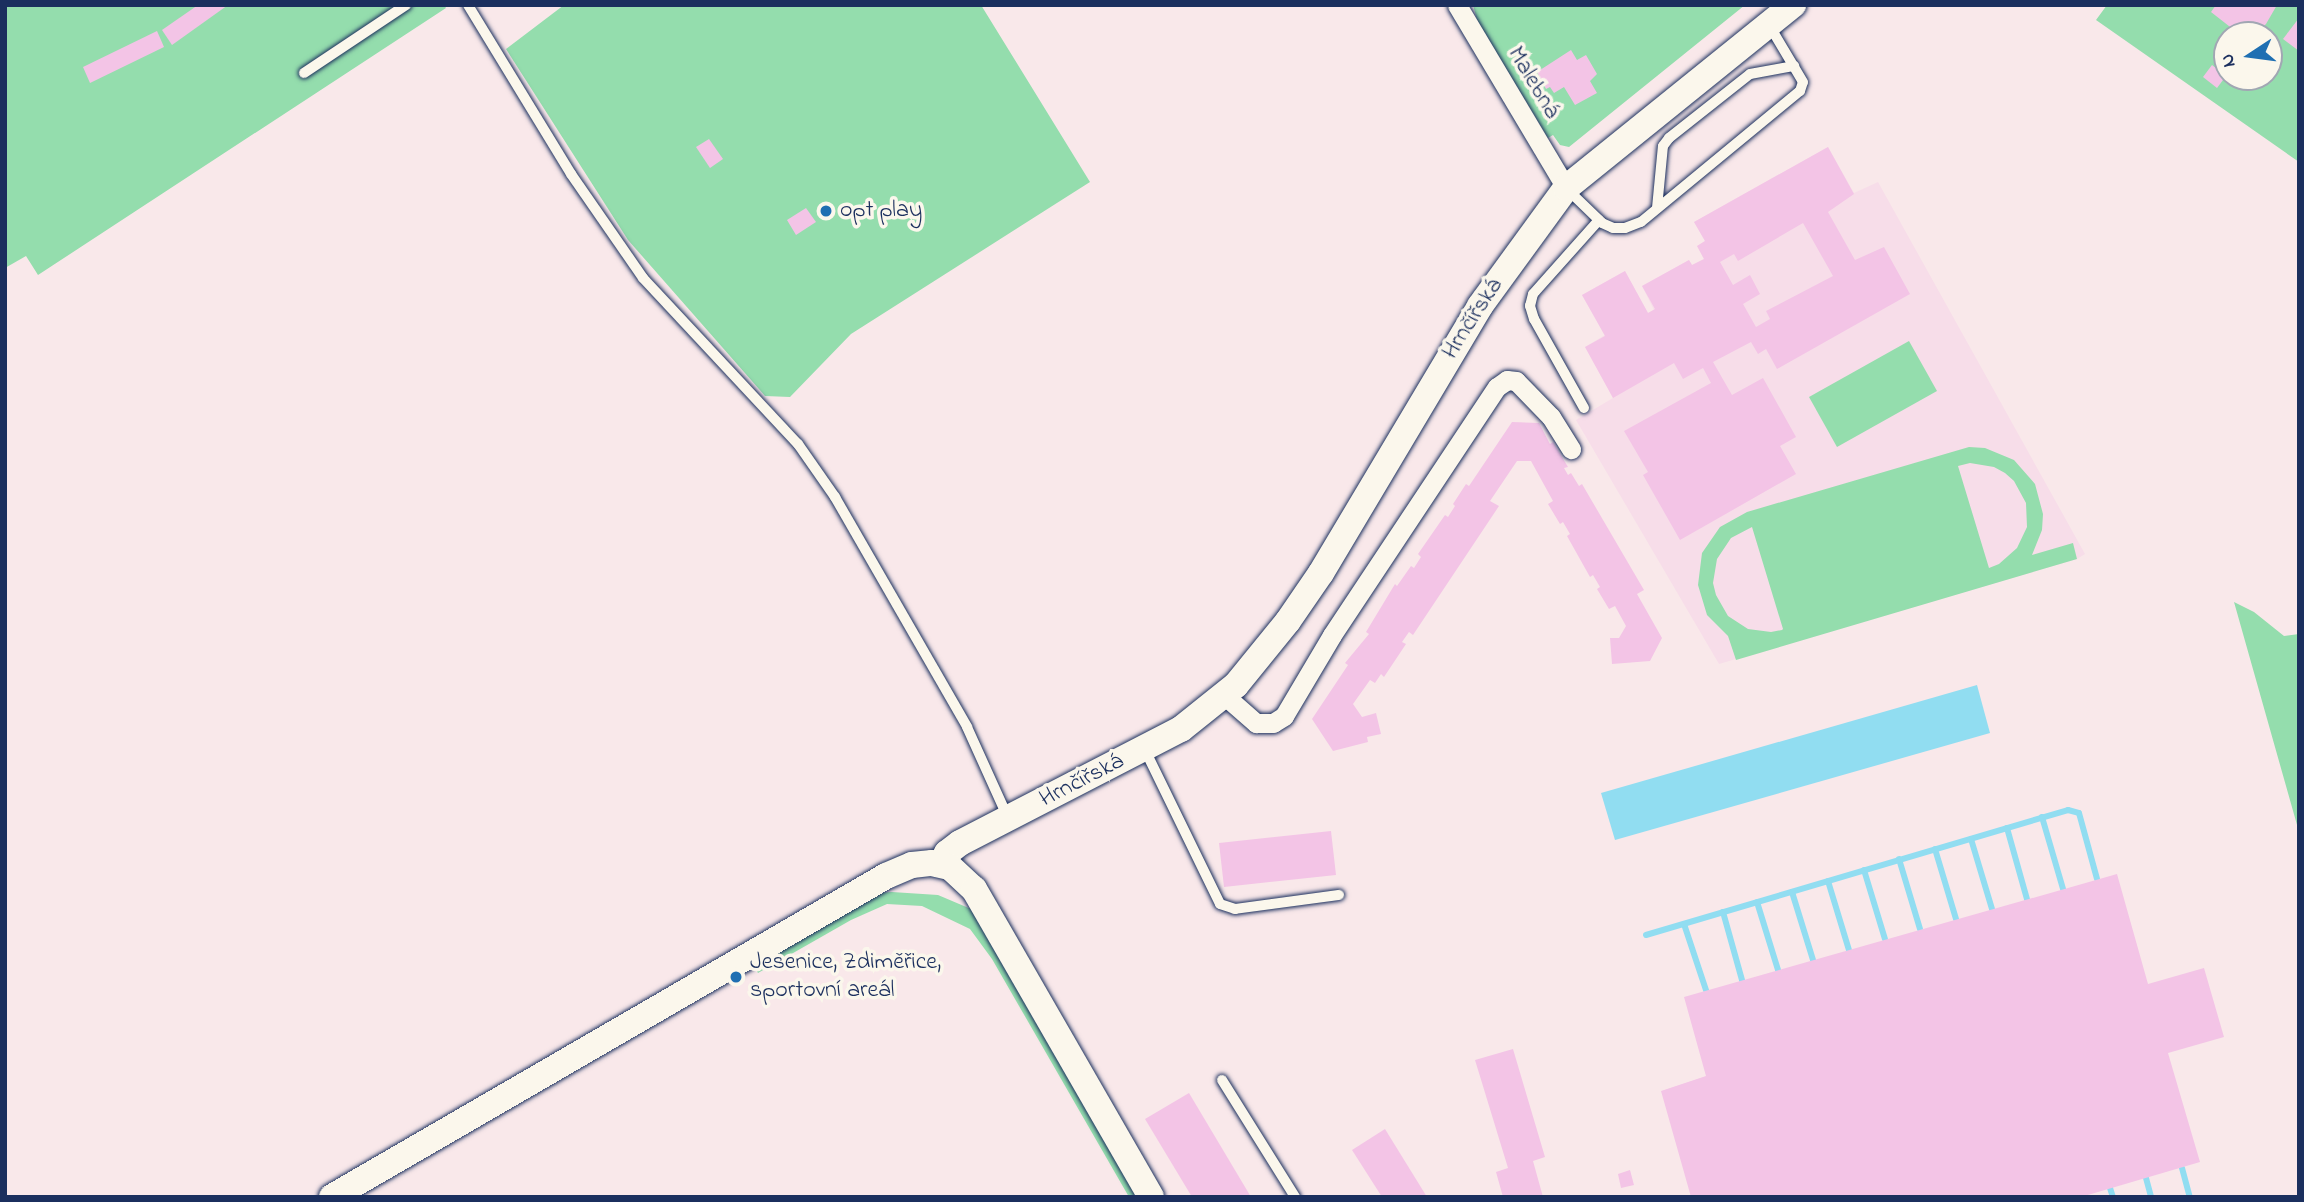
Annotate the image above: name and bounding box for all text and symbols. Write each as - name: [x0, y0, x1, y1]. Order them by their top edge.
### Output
- north arrow: [2213, 21, 2283, 91]
- street label: Malebná: [1500, 42, 1566, 124]
- text: N: [2214, 51, 2244, 70]
- place label: opt play: [840, 197, 922, 225]
- marker: opt play: [818, 203, 834, 219]
- street label: Hrnčířská: [1436, 273, 1510, 365]
- street label: Hrnčířská: [1035, 748, 1129, 814]
- place label: Jesenice, Zdiměřice, sportovní areál: [750, 949, 941, 1005]
- marker: Jesenice, Zdiměřice, sportovní areál: [728, 969, 744, 985]

